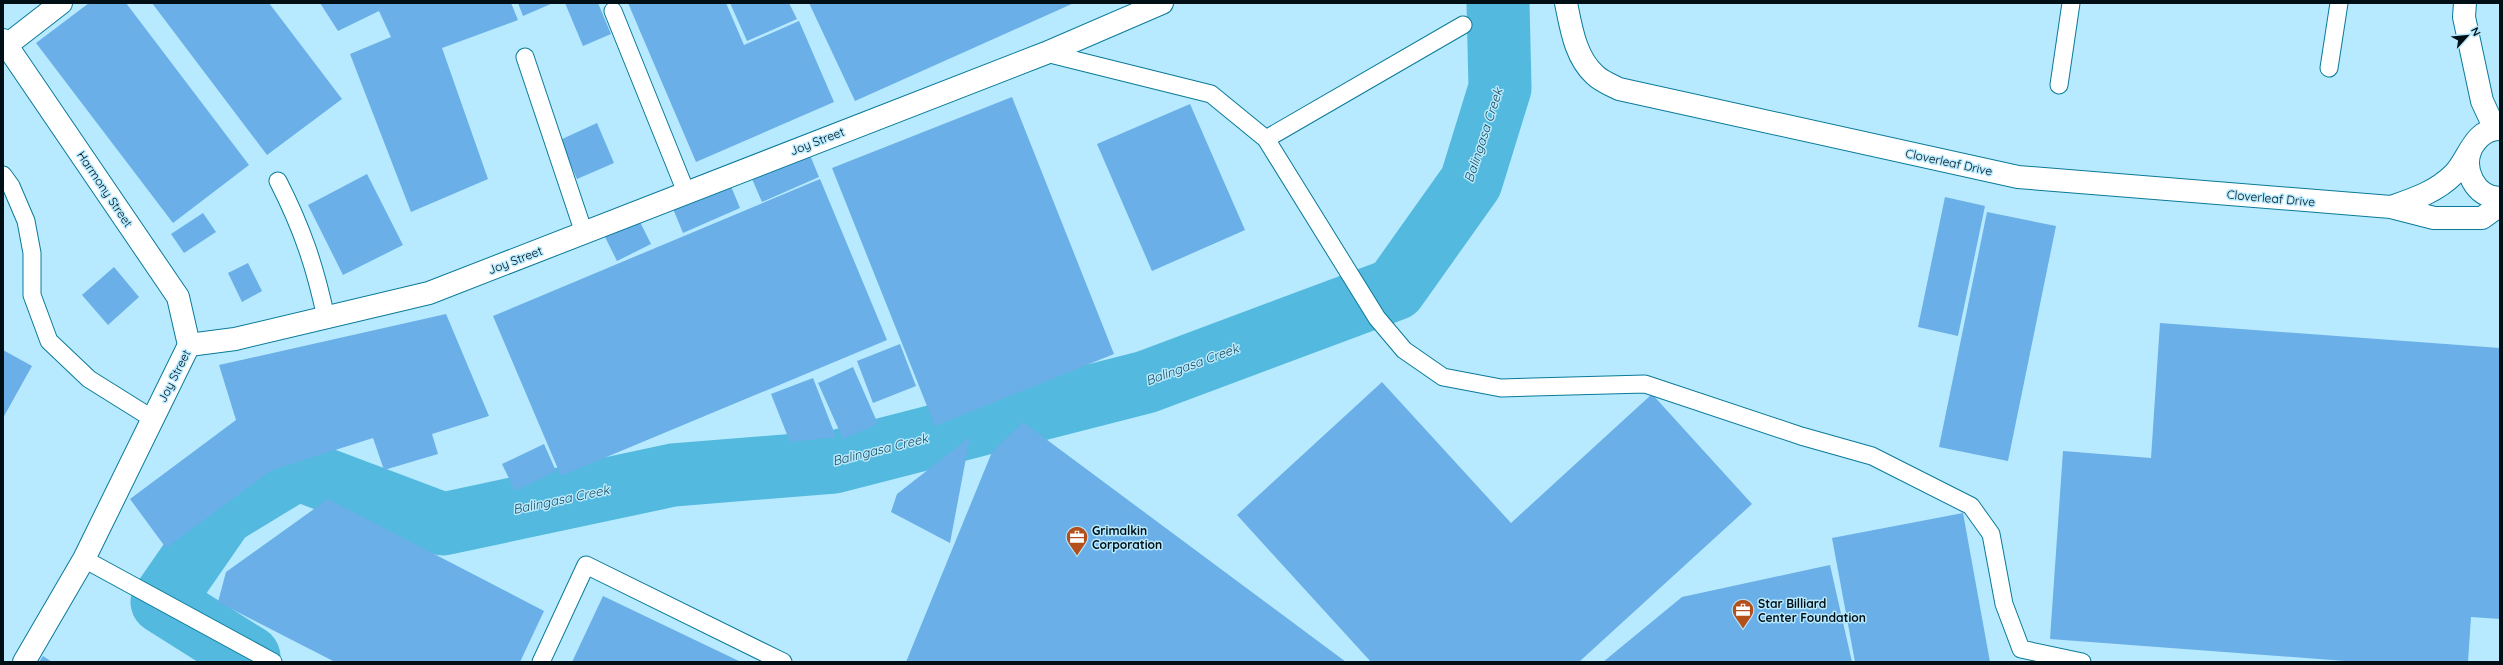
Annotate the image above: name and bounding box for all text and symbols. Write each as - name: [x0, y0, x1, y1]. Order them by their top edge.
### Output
- north arrow: [2447, 16, 2487, 56]
- text: N: [2468, 25, 2484, 38]
- water label: Balingasa Creek: [1460, 85, 1506, 184]
- street label: Joy Street: [788, 124, 846, 158]
- street label: Cloverleaf Drive: [1904, 145, 1994, 179]
- street label: Harmony Street: [74, 148, 136, 230]
- street label: Cloverleaf Drive: [2226, 187, 2316, 209]
- street label: Joy Street: [486, 243, 544, 277]
- water label: Balingasa Creek: [1143, 339, 1242, 388]
- street label: Joy Street: [154, 347, 194, 405]
- water label: Balingasa Creek: [830, 429, 931, 469]
- water label: Balingasa Creek: [511, 481, 612, 517]
- place label: Grimalkin Corporation: [1092, 523, 1162, 552]
- office icon: Grimalkin Corporation: [1064, 524, 1090, 557]
- place label: Star Billiard Center Foundation: [1758, 596, 1866, 625]
- office icon: Star Billiard Center Foundation: [1730, 597, 1756, 630]

